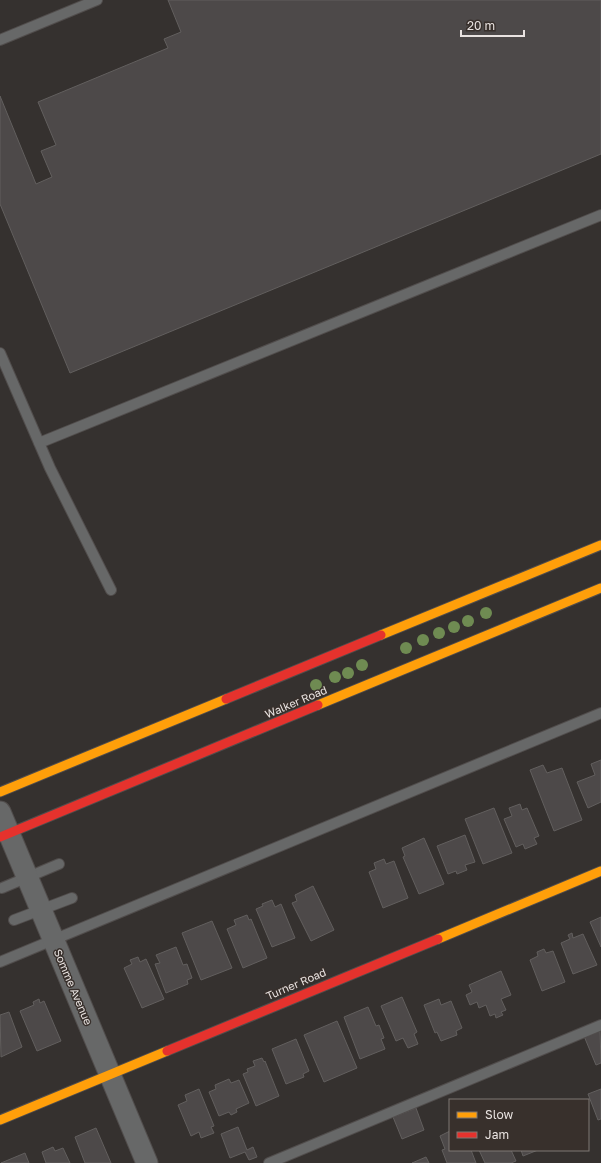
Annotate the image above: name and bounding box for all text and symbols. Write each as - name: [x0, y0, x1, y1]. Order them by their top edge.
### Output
- scale bar: [461, 12, 524, 38]
- text: 20 m: [467, 18, 495, 33]
- street label: Walker Road: [263, 683, 329, 720]
- street label: Somme Avenue: [52, 947, 95, 1027]
- street label: Turner Road: [264, 965, 328, 1002]
- legend: [449, 1099, 589, 1151]
- text: Slow: [485, 1107, 513, 1122]
- text: Jam: [485, 1127, 509, 1142]

